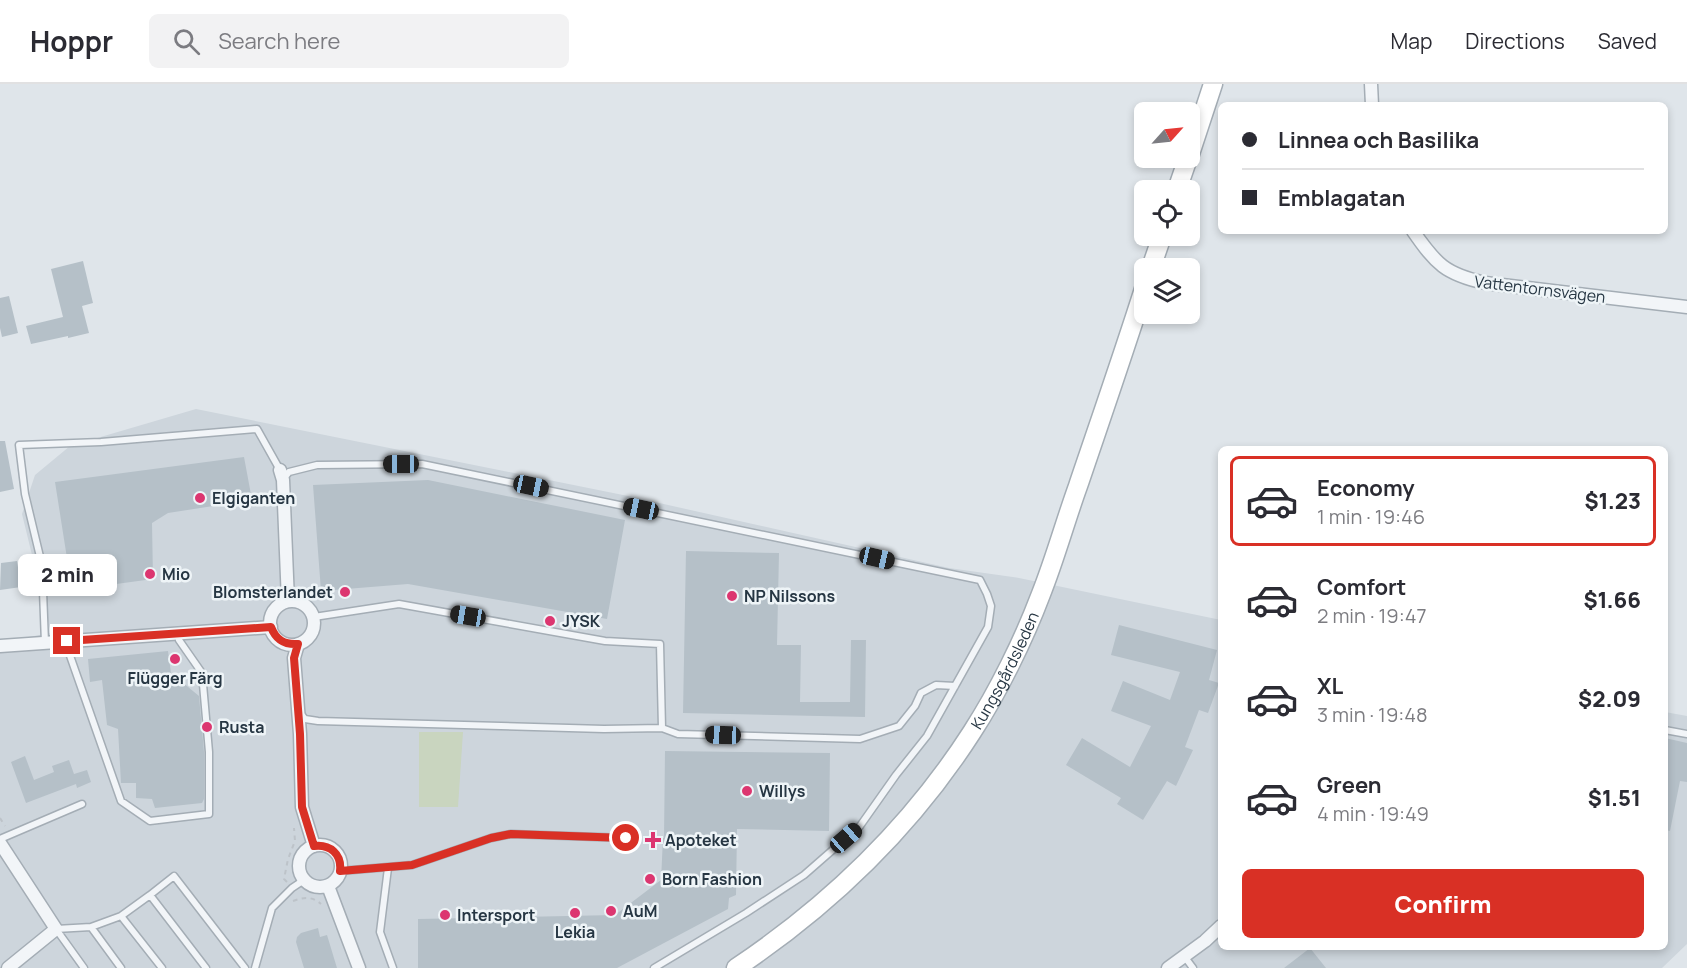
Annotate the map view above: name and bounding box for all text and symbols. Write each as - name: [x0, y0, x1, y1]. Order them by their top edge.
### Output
- search box: [149, 14, 569, 68]
- text: Hoppr: [30, 22, 113, 60]
- icon: search: [170, 25, 203, 58]
- text: Search here: [218, 26, 340, 56]
- text: Map: [1391, 27, 1432, 55]
- text: Directions: [1465, 27, 1565, 55]
- text: Saved: [1598, 27, 1657, 55]
- north arrow: [1134, 102, 1200, 168]
- map controls: [1134, 102, 1200, 324]
- text: Linnea och Basilika: [1278, 125, 1479, 155]
- button: locate: [1134, 180, 1200, 246]
- text: Emblagatan: [1278, 183, 1405, 213]
- button: layers: [1134, 258, 1200, 324]
- street label: Vattentornsvägen: [1473, 270, 1607, 308]
- car: [383, 455, 419, 473]
- car: [512, 473, 550, 499]
- text: Economy: [1317, 473, 1415, 503]
- icon: car: [1245, 474, 1299, 528]
- text: $1.23: [1584, 486, 1641, 516]
- place label: Elgiganten: [212, 487, 295, 509]
- marker: Elgiganten: [193, 491, 207, 505]
- car: [622, 496, 660, 522]
- text: 1 min · 19:46: [1317, 503, 1425, 530]
- car: [857, 545, 897, 571]
- callout: 2 min: [17, 554, 116, 596]
- text: 2 min: [41, 561, 94, 588]
- place label: Mio: [162, 563, 190, 585]
- marker: Mio: [143, 567, 157, 581]
- text: Comfort: [1317, 572, 1406, 602]
- icon: car: [1245, 573, 1299, 627]
- place label: Blomsterlandet: [213, 581, 333, 603]
- marker: Blomsterlandet: [338, 585, 352, 599]
- place label: NP Nilssons: [744, 585, 836, 607]
- text: $1.66: [1583, 585, 1641, 615]
- marker: NP Nilssons: [725, 589, 739, 603]
- text: 2 min · 19:47: [1317, 602, 1426, 629]
- car: [449, 604, 487, 628]
- street label: Kungsgårdsleden: [966, 608, 1044, 733]
- place label: JYSK: [562, 610, 601, 632]
- marker: JYSK: [543, 614, 557, 628]
- route end: [53, 627, 80, 654]
- marker: Flügger Färg: [168, 652, 182, 666]
- place label: Flügger Färg: [128, 667, 223, 689]
- text: XL: [1317, 671, 1343, 701]
- icon: car: [1245, 672, 1299, 726]
- text: $2.09: [1578, 684, 1641, 714]
- text: 3 min · 19:48: [1317, 701, 1428, 728]
- place label: Rusta: [219, 716, 264, 738]
- marker: Rusta: [200, 720, 214, 734]
- car: [705, 725, 741, 745]
- text: Green: [1317, 770, 1382, 800]
- icon: car: [1245, 771, 1299, 825]
- place label: Willys: [759, 780, 806, 802]
- text: $1.51: [1588, 783, 1641, 813]
- marker: Willys: [740, 784, 754, 798]
- text: 4 min · 19:49: [1317, 800, 1429, 827]
- car: [827, 819, 865, 857]
- route start: [612, 824, 639, 851]
- place label: Apoteket: [665, 829, 737, 851]
- marker: Apoteket: [646, 833, 660, 847]
- place label: Born Fashion: [662, 868, 762, 890]
- button: Confirm: [1242, 869, 1644, 938]
- marker: Born Fashion: [643, 872, 657, 886]
- place label: AuM: [623, 900, 657, 922]
- place label: Intersport: [457, 904, 535, 926]
- marker: AuM: [604, 904, 618, 918]
- marker: Lekia: [568, 906, 582, 920]
- marker: Intersport: [438, 908, 452, 922]
- place label: Lekia: [555, 921, 595, 943]

